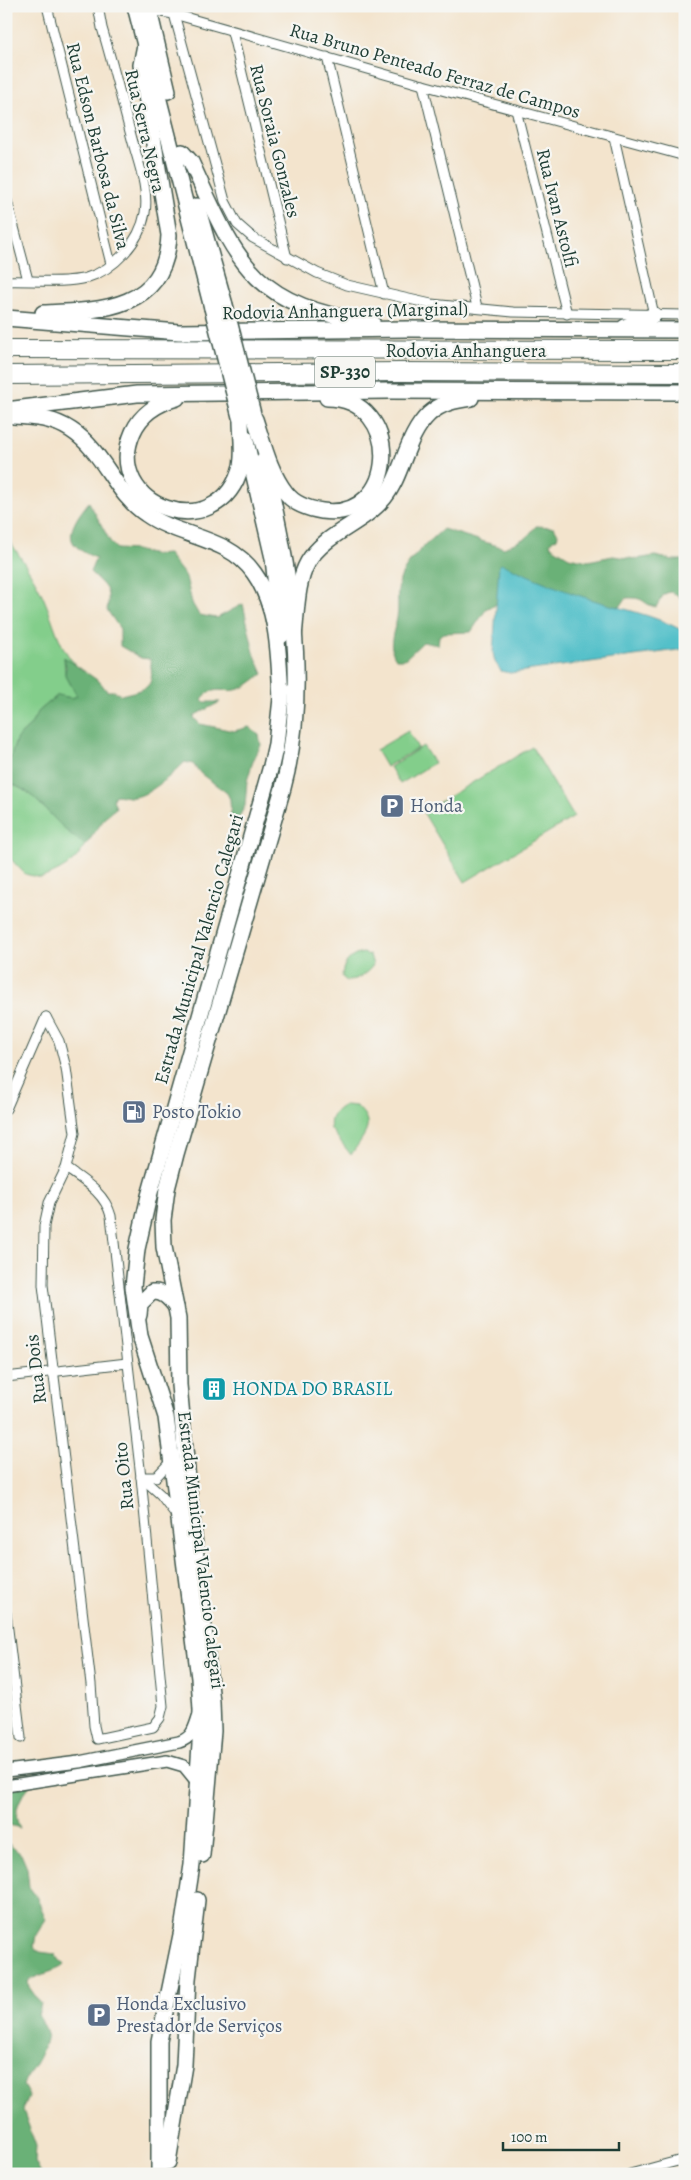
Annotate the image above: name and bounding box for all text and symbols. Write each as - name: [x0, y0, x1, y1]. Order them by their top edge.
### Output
- street label: Rua Bruno Penteado Ferraz de Campos: [287, 17, 583, 125]
- street label: Rua Edson Barbosa da Silva: [60, 40, 136, 252]
- street label: Rua Soraia Gonzales: [243, 61, 307, 221]
- street label: Rua Serra Negra: [118, 67, 172, 196]
- street label: Rua Ivan Astolfi: [530, 146, 584, 270]
- street label: Rodovia Anhanguera (Marginal): [222, 296, 468, 326]
- street label: Rodovia Anhanguera: [385, 338, 547, 364]
- road number: SP-330: [315, 357, 375, 388]
- parking icon: Honda: [379, 793, 405, 819]
- place label: Honda: [410, 793, 463, 819]
- street label: Estrada Municipal Valencio Calegari: [148, 811, 250, 1087]
- fuel station icon: Posto Tokio: [121, 1099, 147, 1125]
- place label: Posto Tokio: [152, 1099, 241, 1125]
- street label: Rua Dois: [19, 1333, 53, 1405]
- building icon: HONDA DO BRASIL: [201, 1376, 227, 1402]
- place label: HONDA DO BRASIL: [232, 1376, 392, 1402]
- street label: Estrada Municipal Valencio Calegari: [171, 1409, 231, 1691]
- street label: Rua Oito: [108, 1441, 140, 1511]
- place label: Honda Exclusivo Prestador de Serviços: [116, 1991, 282, 2039]
- parking icon: Honda Exclusivo Prestador de Serviços: [86, 2002, 112, 2028]
- scale bar: [503, 2120, 620, 2152]
- text: 100 m: [511, 2127, 548, 2147]

